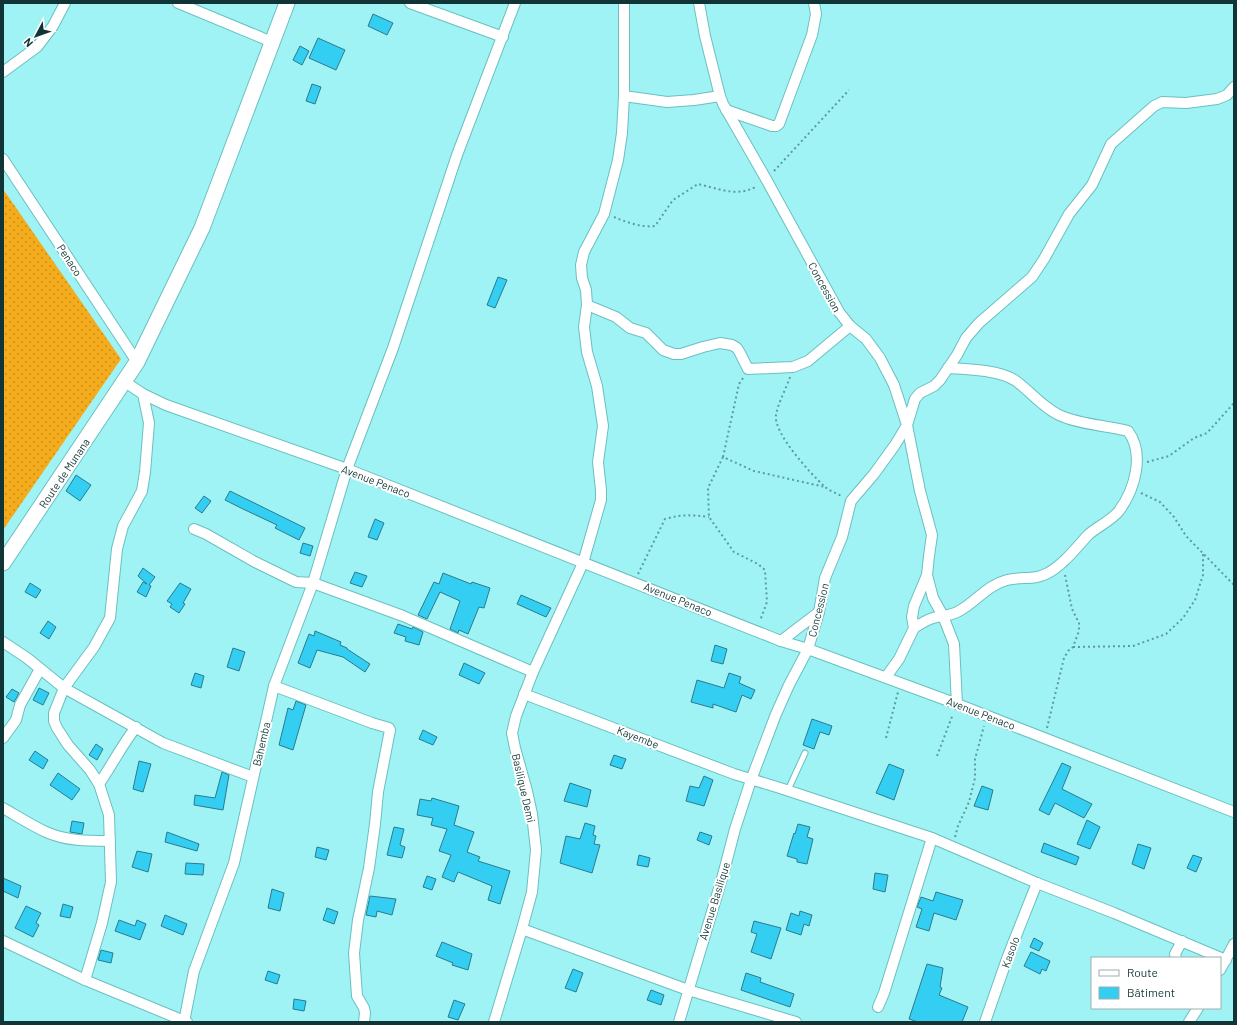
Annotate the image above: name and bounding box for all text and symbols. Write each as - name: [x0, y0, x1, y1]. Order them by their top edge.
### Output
- north arrow: [16, 16, 56, 56]
- text: N: [21, 36, 35, 50]
- street label: Penaco: [55, 242, 85, 278]
- street label: Concession: [806, 260, 844, 314]
- street label: Route de Munana: [36, 436, 92, 510]
- street label: Avenue Penaco: [340, 462, 412, 500]
- street label: Avenue Penaco: [642, 579, 714, 619]
- street label: Concession: [805, 582, 831, 638]
- street label: Avenue Penaco: [945, 694, 1017, 732]
- street label: Bahemba: [250, 721, 272, 767]
- street label: Kayembe: [615, 723, 661, 751]
- street label: Basilique Demi: [510, 752, 538, 824]
- street label: Avenue Basilique: [696, 860, 732, 942]
- street label: Kasolo: [998, 935, 1022, 969]
- legend: [1091, 957, 1221, 1009]
- text: Route: [1127, 965, 1158, 979]
- text: Bâtiment: [1127, 985, 1175, 999]

